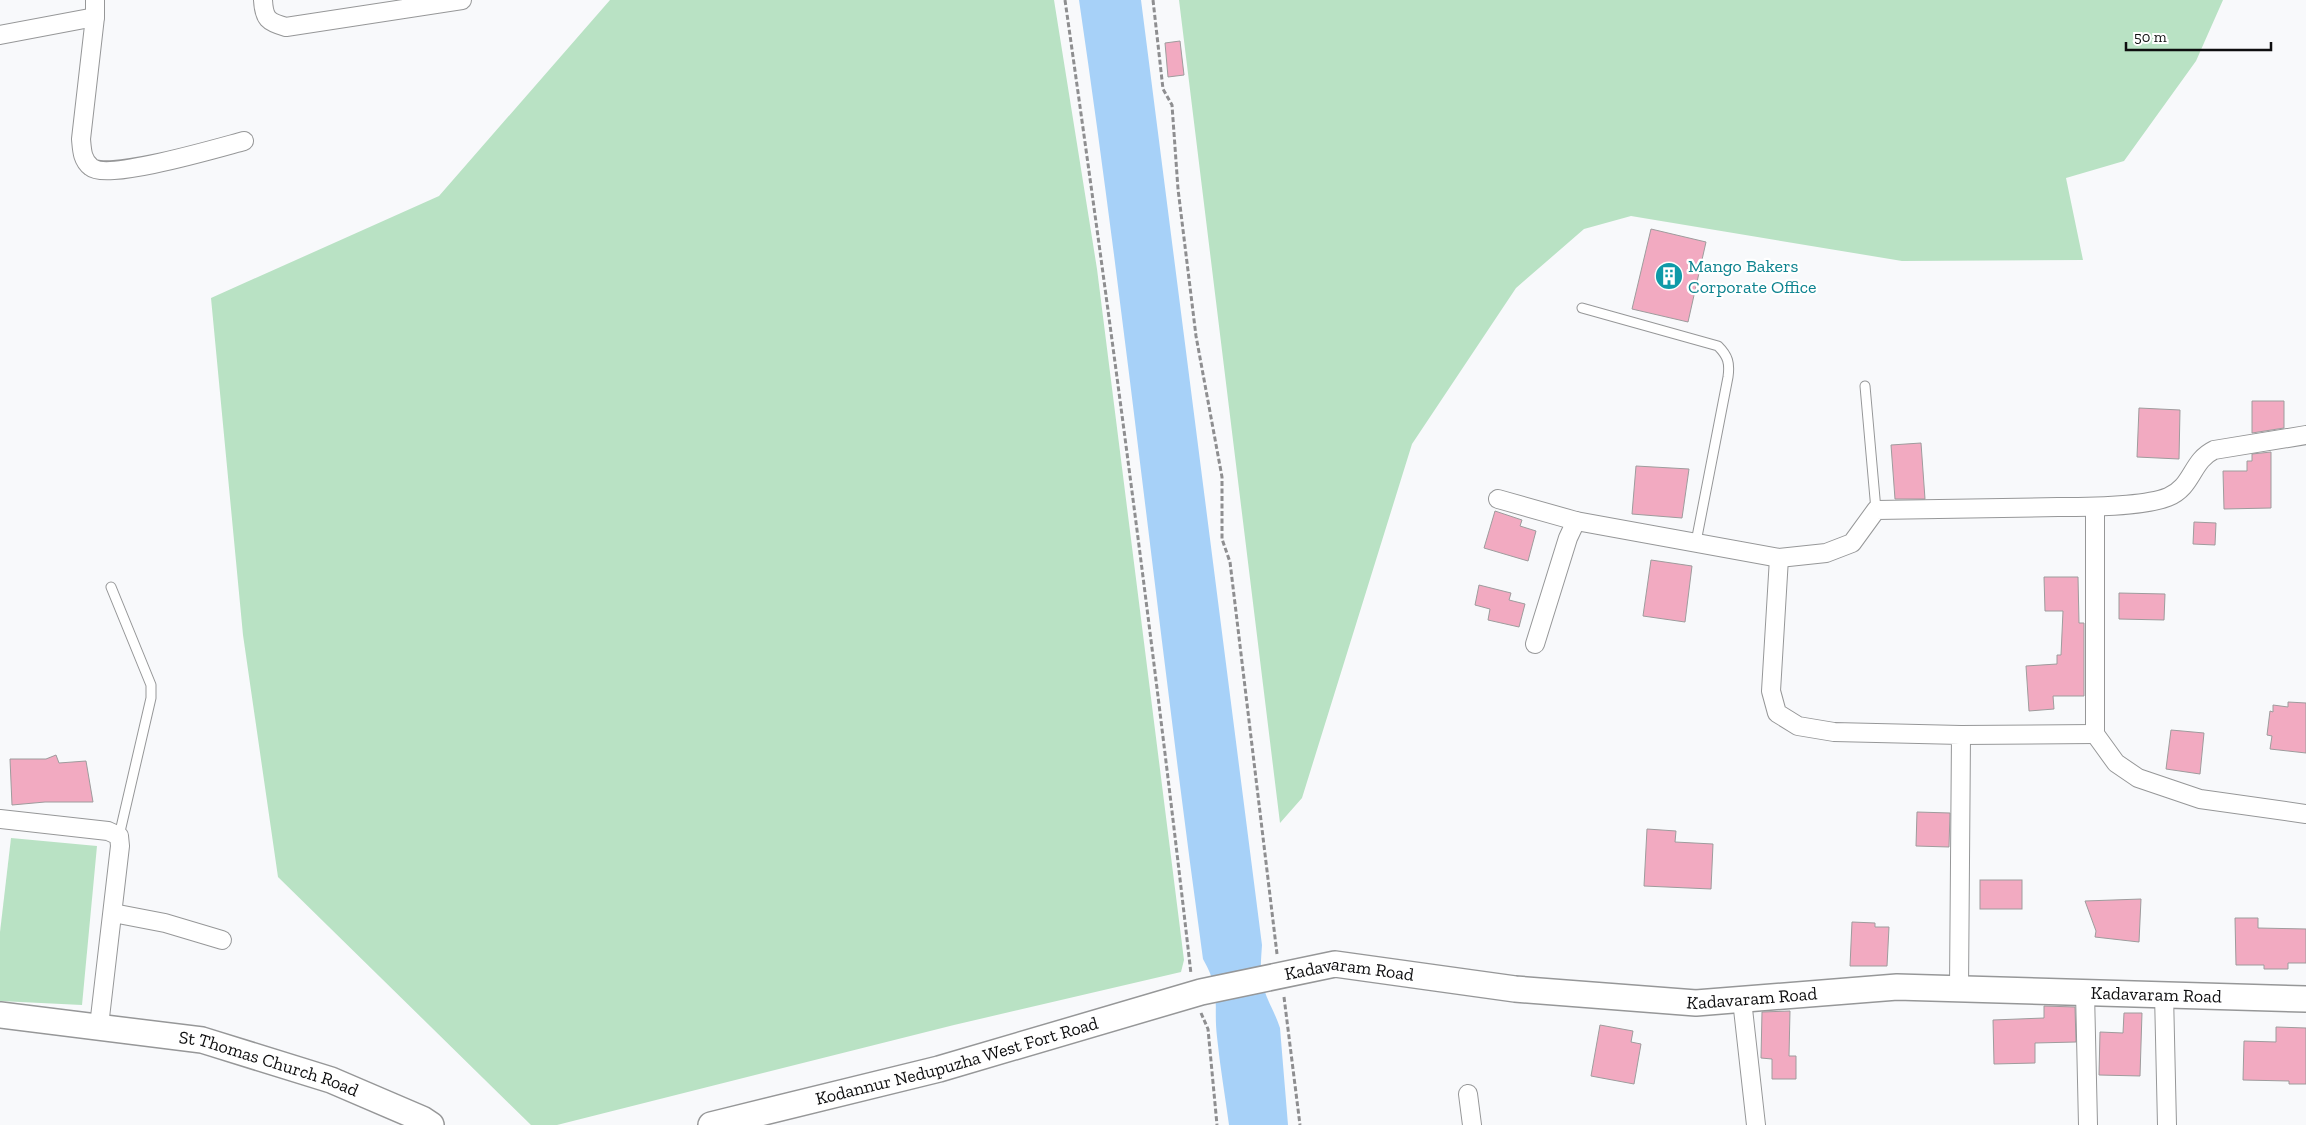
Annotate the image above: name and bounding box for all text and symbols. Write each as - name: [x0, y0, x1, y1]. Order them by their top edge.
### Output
- scale bar: [2126, 20, 2271, 52]
- text: 50 m: [2134, 28, 2167, 46]
- place label: Mango Bakers Corporate Office: [1688, 255, 1817, 298]
- building icon: Mango Bakers Corporate Office: [1654, 261, 1684, 291]
- street label: Kadavaram Road: [1283, 953, 1416, 986]
- street label: Kadavaram Road: [1686, 982, 1818, 1014]
- street label: Kadavaram Road: [2090, 982, 2222, 1008]
- street label: Kodannur Nedupuzha West Fort Road: [813, 1012, 1101, 1110]
- street label: St Thomas Church Road: [178, 1026, 362, 1102]

